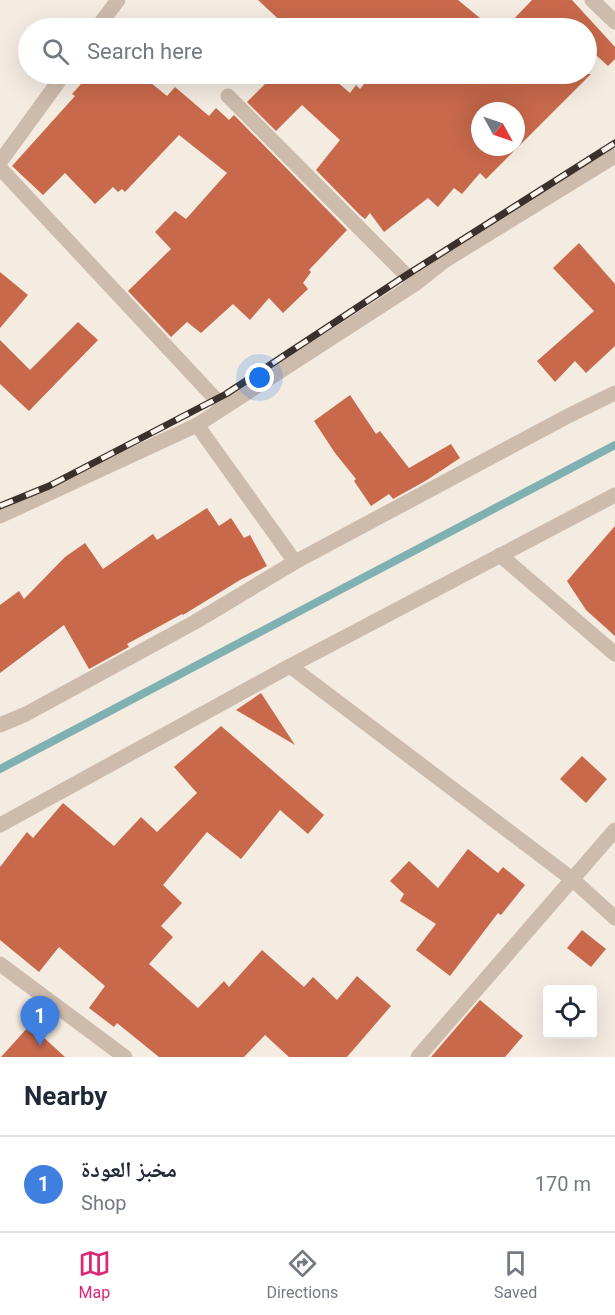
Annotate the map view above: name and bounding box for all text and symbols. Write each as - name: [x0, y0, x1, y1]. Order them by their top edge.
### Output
- search box: [18, 18, 597, 84]
- icon: search: [39, 35, 72, 68]
- text: Search here: [87, 39, 203, 64]
- north arrow: [471, 102, 525, 156]
- your location: [245, 363, 274, 392]
- map controls: [543, 985, 597, 1039]
- button: locate: [543, 985, 597, 1039]
- pin: 1: [20, 996, 60, 1046]
- text: Nearby: [24, 1081, 107, 1111]
- text: مخبز العودة: [81, 1157, 177, 1182]
- text: 1: [38, 1172, 49, 1196]
- text: 170 m: [535, 1172, 591, 1196]
- text: Shop: [81, 1191, 127, 1215]
- tab: Map: [78, 1247, 111, 1302]
- tab: Directions: [266, 1247, 338, 1302]
- tab: Saved: [494, 1247, 537, 1302]

